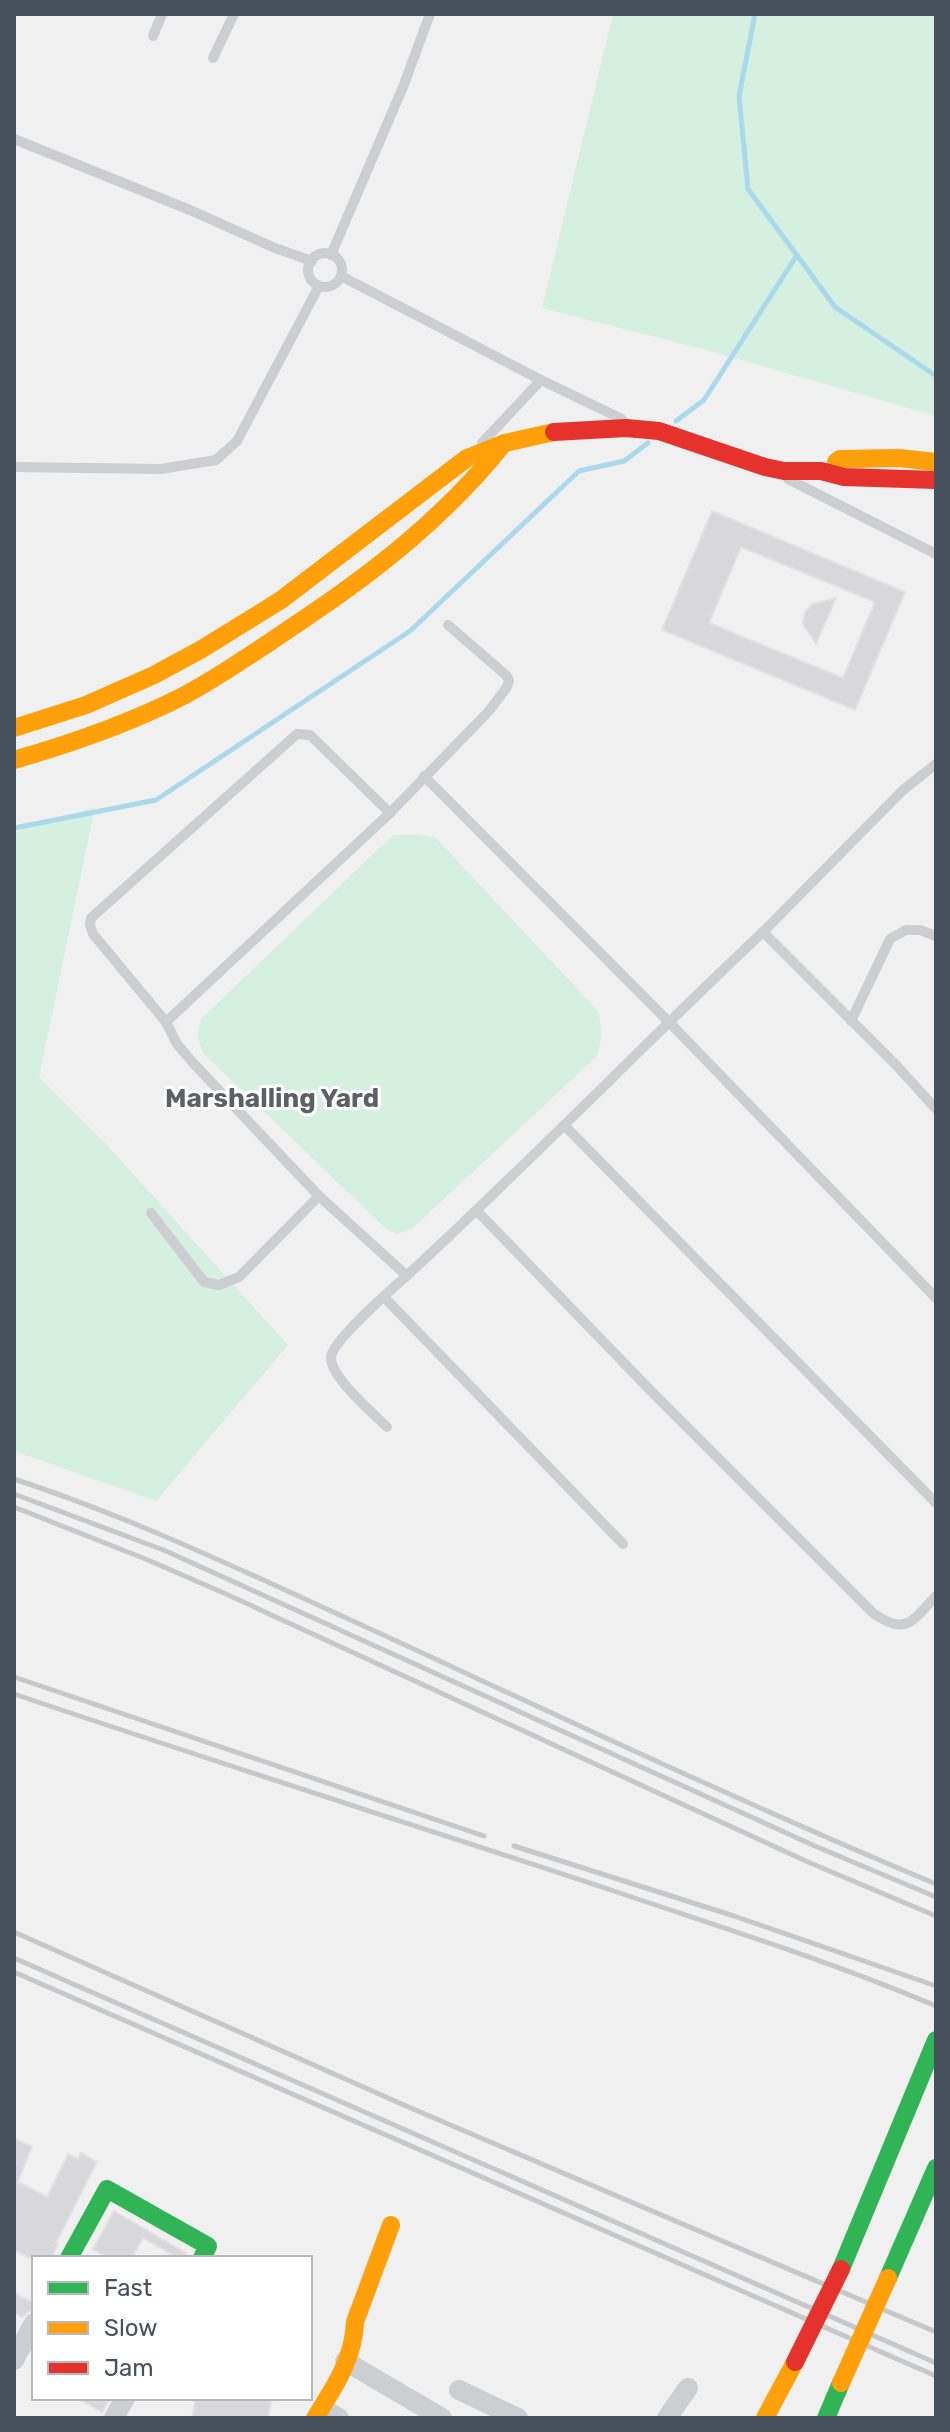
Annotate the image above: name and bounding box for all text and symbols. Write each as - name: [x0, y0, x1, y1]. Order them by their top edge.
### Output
- district label: Marshalling Yard: [165, 1083, 379, 1114]
- legend: [32, 2256, 312, 2400]
- text: Fast: [104, 2274, 152, 2302]
- text: Slow: [104, 2314, 157, 2342]
- text: Jam: [104, 2354, 154, 2382]

